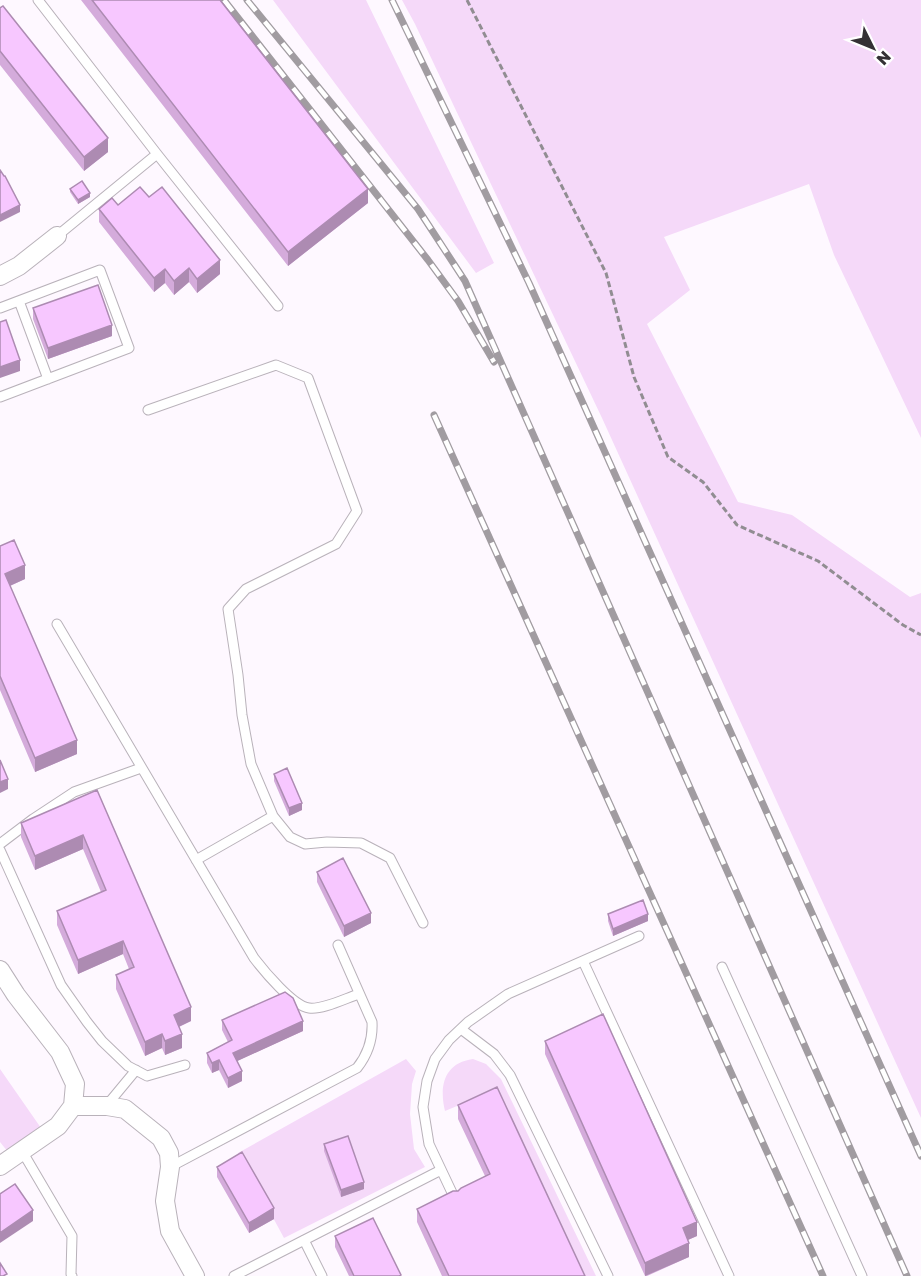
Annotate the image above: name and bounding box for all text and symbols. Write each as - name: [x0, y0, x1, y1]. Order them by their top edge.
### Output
- north arrow: [843, 18, 903, 78]
- text: N: [873, 47, 895, 70]

